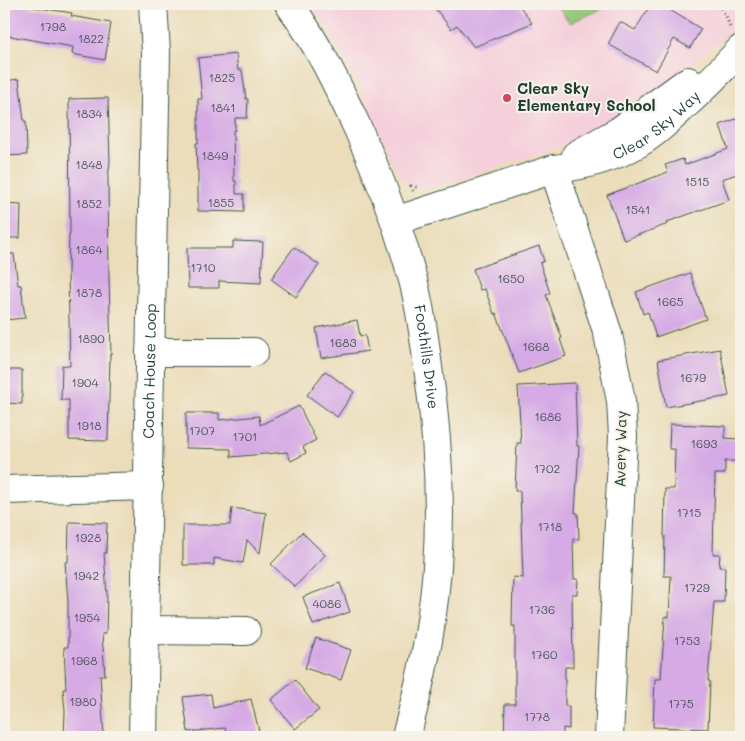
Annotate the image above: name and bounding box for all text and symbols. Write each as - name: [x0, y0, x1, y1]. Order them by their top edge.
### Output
- house number: 1798: [40, 18, 66, 34]
- house number: 1822: [78, 30, 104, 46]
- house number: 1825: [209, 69, 235, 85]
- place label: Clear Sky Elementary School: [517, 78, 656, 115]
- street label: Clear Sky Way: [609, 86, 704, 164]
- marker: Clear Sky Elementary School: [501, 92, 513, 104]
- house number: 1841: [210, 99, 236, 115]
- house number: 1834: [76, 105, 102, 121]
- house number: 1849: [202, 147, 228, 163]
- house number: 1848: [76, 156, 102, 172]
- house number: 1515: [685, 173, 709, 189]
- house number: 1855: [208, 194, 234, 210]
- house number: 1852: [76, 195, 102, 211]
- house number: 1541: [626, 201, 650, 217]
- house number: 1864: [76, 241, 102, 257]
- house number: 1710: [191, 259, 216, 275]
- house number: 1650: [497, 270, 525, 286]
- house number: 1878: [76, 284, 102, 300]
- house number: 1665: [657, 293, 683, 309]
- street label: Coach House Loop: [138, 303, 160, 439]
- street label: Foothills Drive: [410, 303, 444, 410]
- house number: 1890: [77, 330, 105, 346]
- house number: 1683: [330, 334, 356, 350]
- house number: 1668: [522, 338, 550, 354]
- house number: 1679: [680, 369, 706, 385]
- house number: 1904: [72, 374, 98, 390]
- house number: 1686: [534, 408, 562, 424]
- street label: Avery Way: [609, 410, 631, 487]
- house number: 1918: [76, 417, 102, 433]
- house number: 1707: [189, 422, 215, 438]
- house number: 1701: [233, 428, 257, 444]
- house number: 1693: [691, 435, 717, 451]
- house number: 1702: [534, 460, 560, 476]
- house number: 1715: [677, 504, 701, 520]
- house number: 1718: [538, 518, 562, 534]
- house number: 1928: [75, 529, 101, 545]
- house number: 1942: [73, 567, 99, 583]
- house number: 1729: [684, 579, 710, 595]
- house number: 4086: [313, 595, 341, 611]
- house number: 1736: [529, 601, 555, 617]
- house number: 1954: [74, 609, 100, 625]
- house number: 1753: [674, 632, 700, 648]
- house number: 1760: [531, 646, 558, 662]
- house number: 1968: [71, 652, 97, 668]
- house number: 1980: [69, 693, 97, 709]
- house number: 1775: [668, 695, 694, 711]
- house number: 1778: [524, 708, 550, 724]

